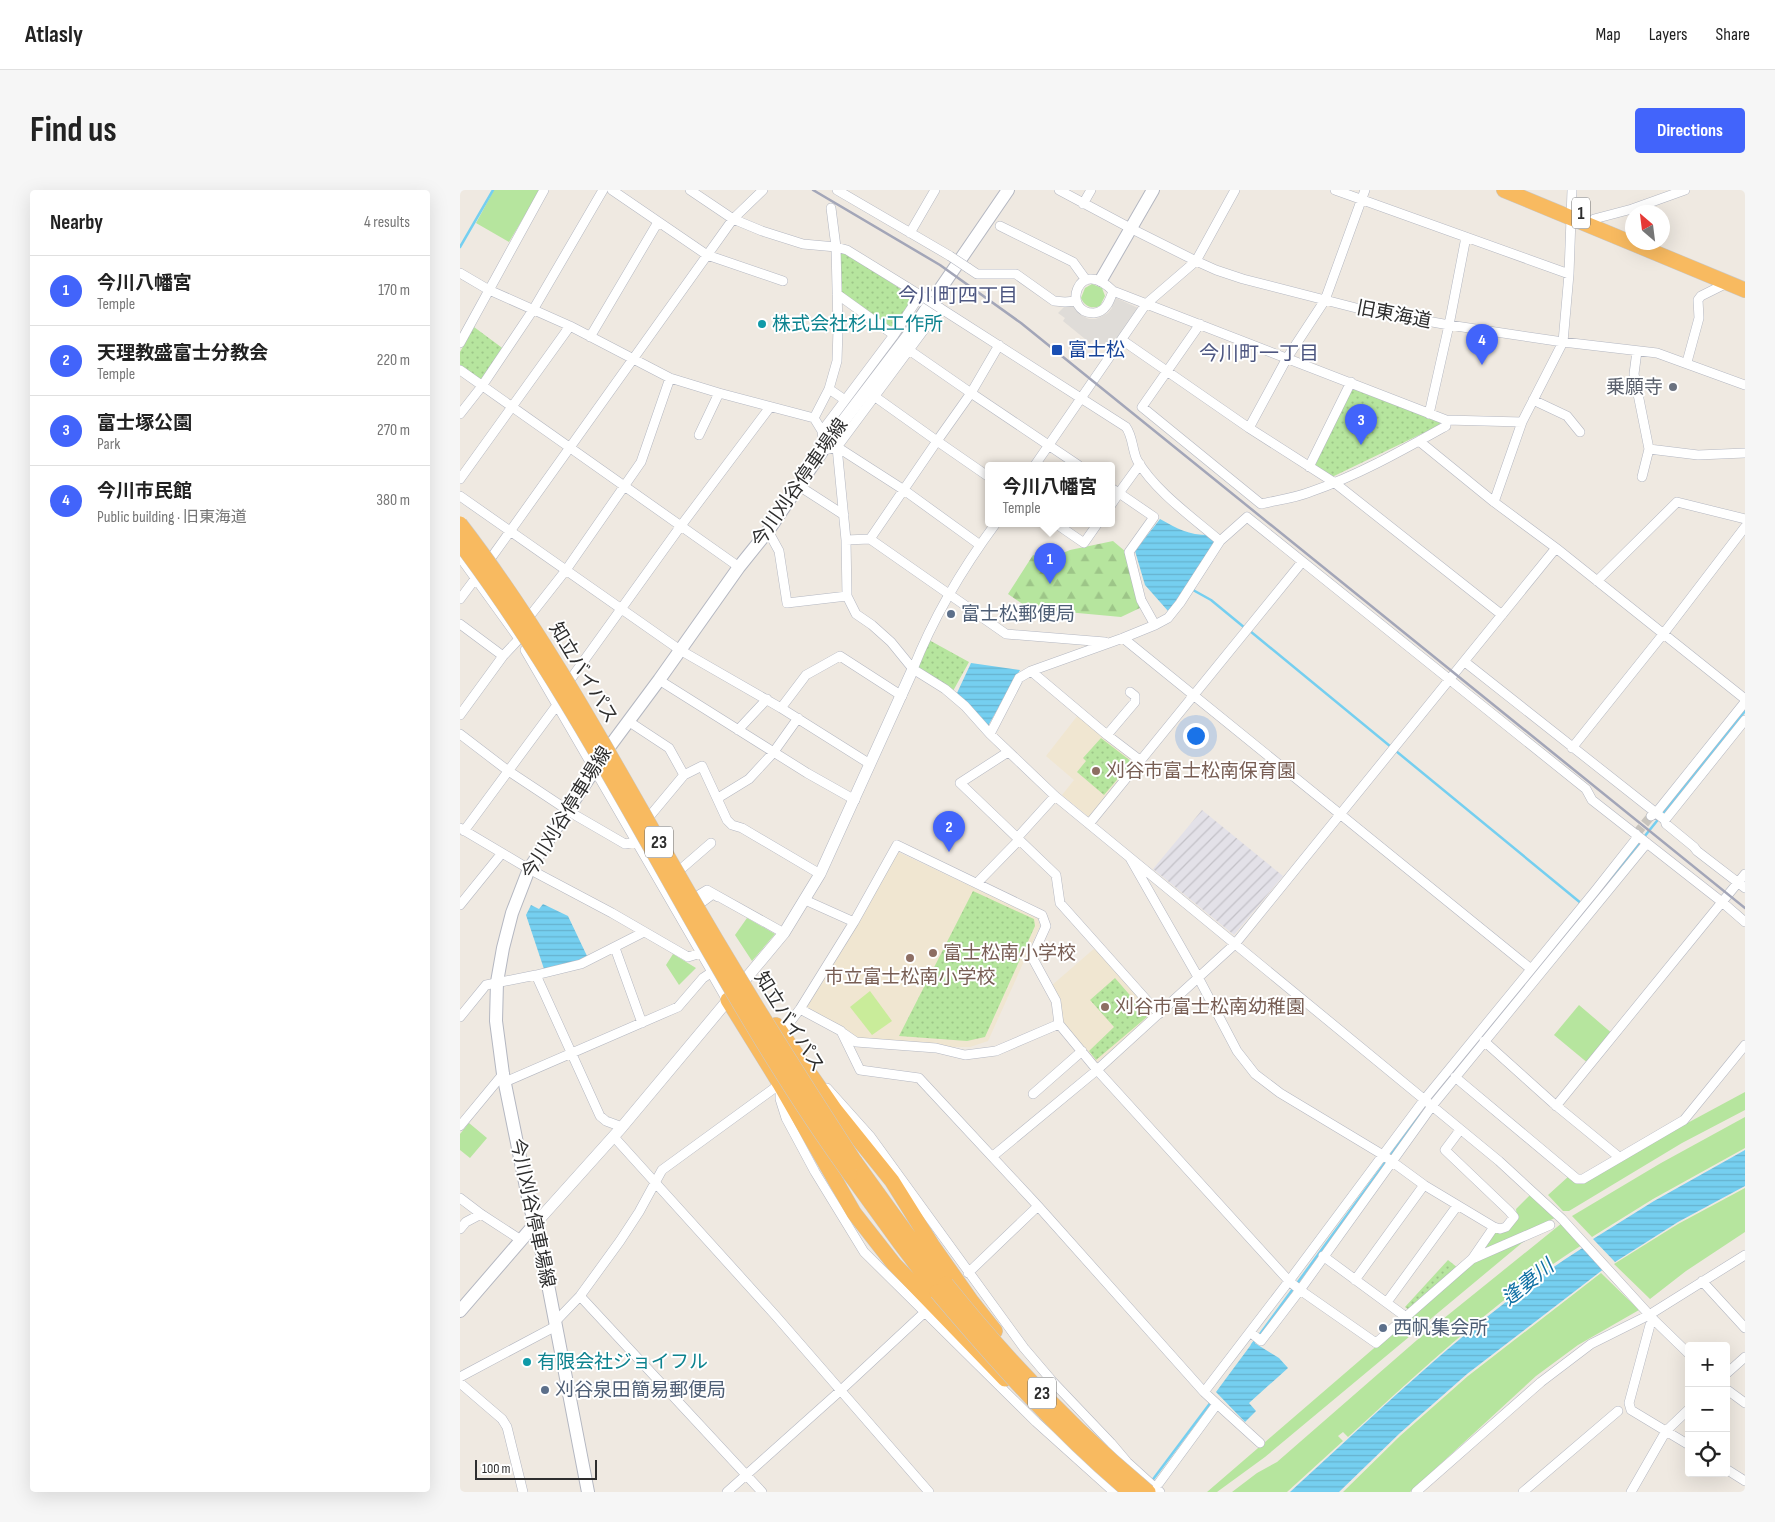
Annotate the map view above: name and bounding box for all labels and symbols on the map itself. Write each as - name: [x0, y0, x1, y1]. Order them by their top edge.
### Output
- road number: 1: [1572, 197, 1590, 228]
- north arrow: [1625, 205, 1670, 250]
- district label: 今川町四丁目: [898, 284, 1018, 308]
- street label: 旧東海道: [1354, 296, 1434, 334]
- place label: 株式会社杉山工作所: [772, 313, 943, 336]
- marker: 株式会社杉山工作所: [756, 318, 768, 330]
- pin: 4: [1466, 324, 1498, 365]
- place label: 富士松: [1068, 339, 1125, 362]
- district label: 今川町一丁目: [1199, 342, 1319, 366]
- marker: 富士松: [1050, 343, 1064, 357]
- place label: 乗願寺: [1606, 376, 1663, 399]
- marker: 乗願寺: [1667, 381, 1679, 393]
- pin: 3: [1345, 404, 1377, 445]
- street label: 今川刈谷停車場線: [747, 414, 853, 552]
- pin: 1: [1034, 543, 1066, 584]
- place label: 富士松郵便局: [961, 603, 1075, 626]
- marker: 富士松郵便局: [945, 608, 957, 620]
- street label: 知立バイパス: [544, 618, 622, 728]
- your location: [1183, 723, 1209, 749]
- street label: 今川刈谷停車場線: [517, 742, 617, 884]
- place label: 刈谷市富士松南保育園: [1106, 760, 1296, 783]
- marker: 刈谷市富士松南保育園: [1090, 765, 1102, 777]
- pin: 2: [933, 811, 965, 852]
- road number: 23: [645, 826, 673, 858]
- place label: 富士松南小学校: [943, 942, 1076, 965]
- marker: 富士松南小学校: [927, 947, 939, 959]
- marker: 市立富士松南小学校: [904, 952, 916, 964]
- place label: 市立富士松南小学校: [824, 966, 996, 989]
- street label: 知立バイパス: [749, 968, 829, 1076]
- place label: 刈谷市富士松南幼稚園: [1115, 996, 1305, 1019]
- marker: 刈谷市富士松南幼稚園: [1099, 1001, 1111, 1013]
- street label: 今川刈谷停車場線: [505, 1136, 559, 1290]
- water label: 逢妻川: [1497, 1254, 1560, 1311]
- place label: 西帆集会所: [1393, 1317, 1488, 1340]
- marker: 西帆集会所: [1377, 1322, 1389, 1334]
- place label: 有限会社ジョイフル: [537, 1351, 708, 1374]
- marker: 有限会社ジョイフル: [521, 1356, 533, 1368]
- road number: 23: [1028, 1378, 1056, 1408]
- place label: 刈谷泉田簡易郵便局: [555, 1379, 726, 1402]
- marker: 刈谷泉田簡易郵便局: [539, 1384, 551, 1396]
- scale bar: [475, 1457, 598, 1480]

